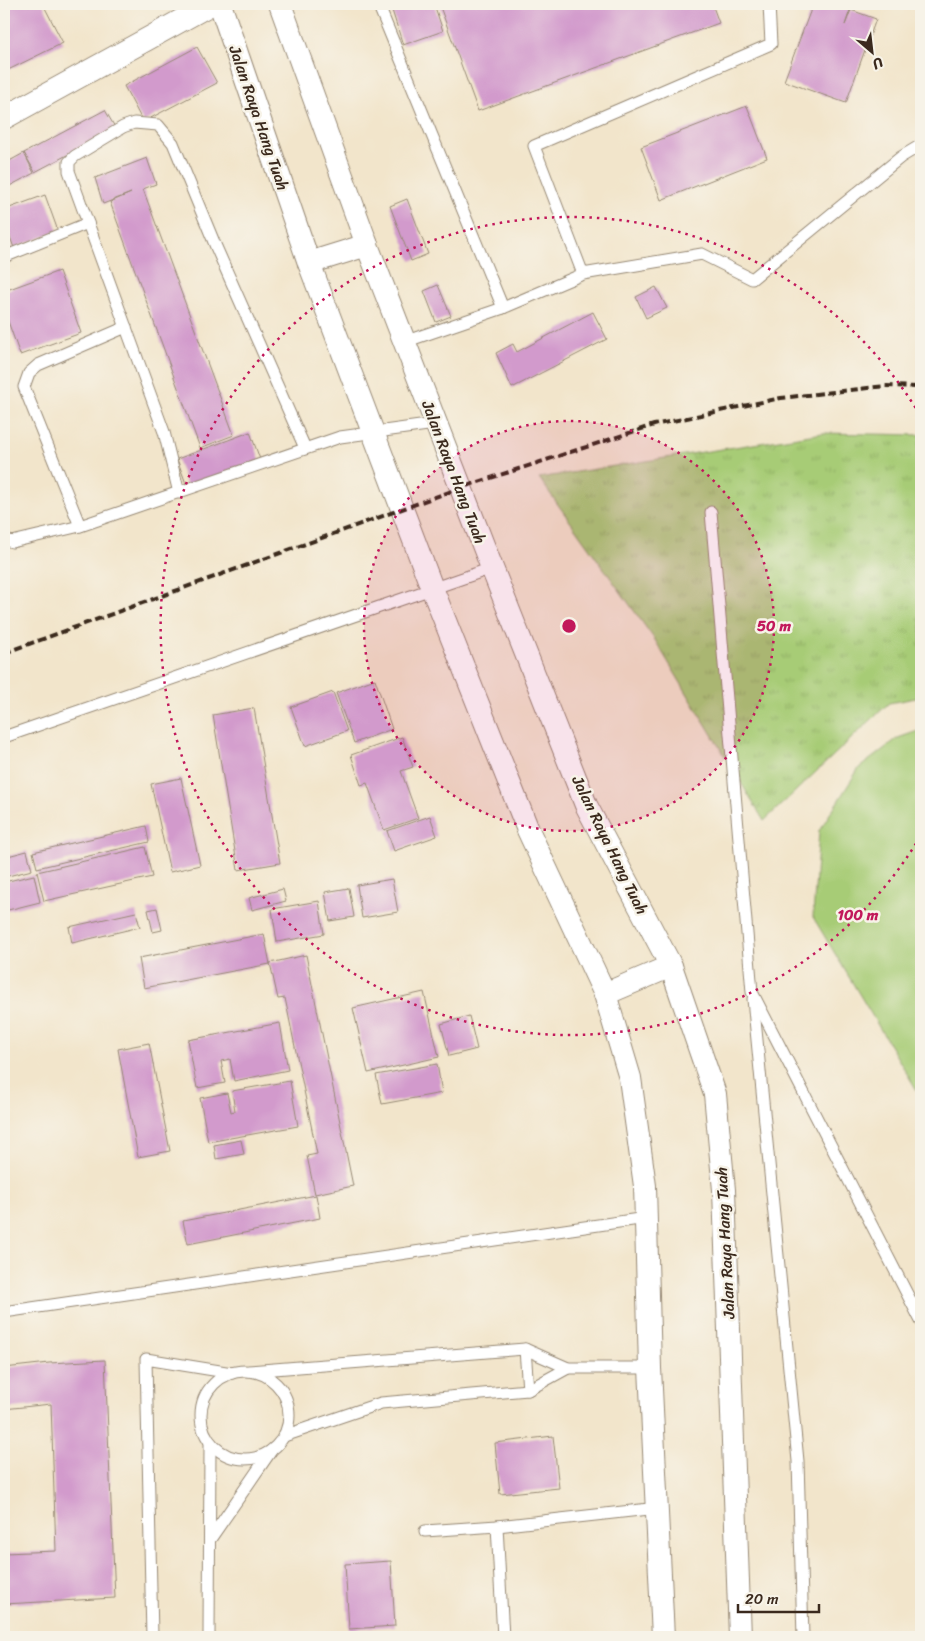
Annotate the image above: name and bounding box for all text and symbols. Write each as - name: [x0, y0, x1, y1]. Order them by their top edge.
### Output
- north arrow: [848, 28, 898, 78]
- street label: Jalan Raya Hang Tuah: [220, 41, 297, 194]
- text: U: [867, 50, 888, 77]
- street label: Jalan Raya Hang Tuah: [413, 395, 495, 548]
- text: 50 m: [757, 613, 792, 639]
- centre of rings: [560, 617, 578, 635]
- street label: Jalan Raya Hang Tuah: [563, 770, 656, 920]
- text: 100 m: [838, 902, 879, 928]
- street label: Jalan Raya Hang Tuah: [707, 1166, 744, 1321]
- scale bar: [738, 1581, 819, 1613]
- text: 20 m: [745, 1586, 779, 1612]

